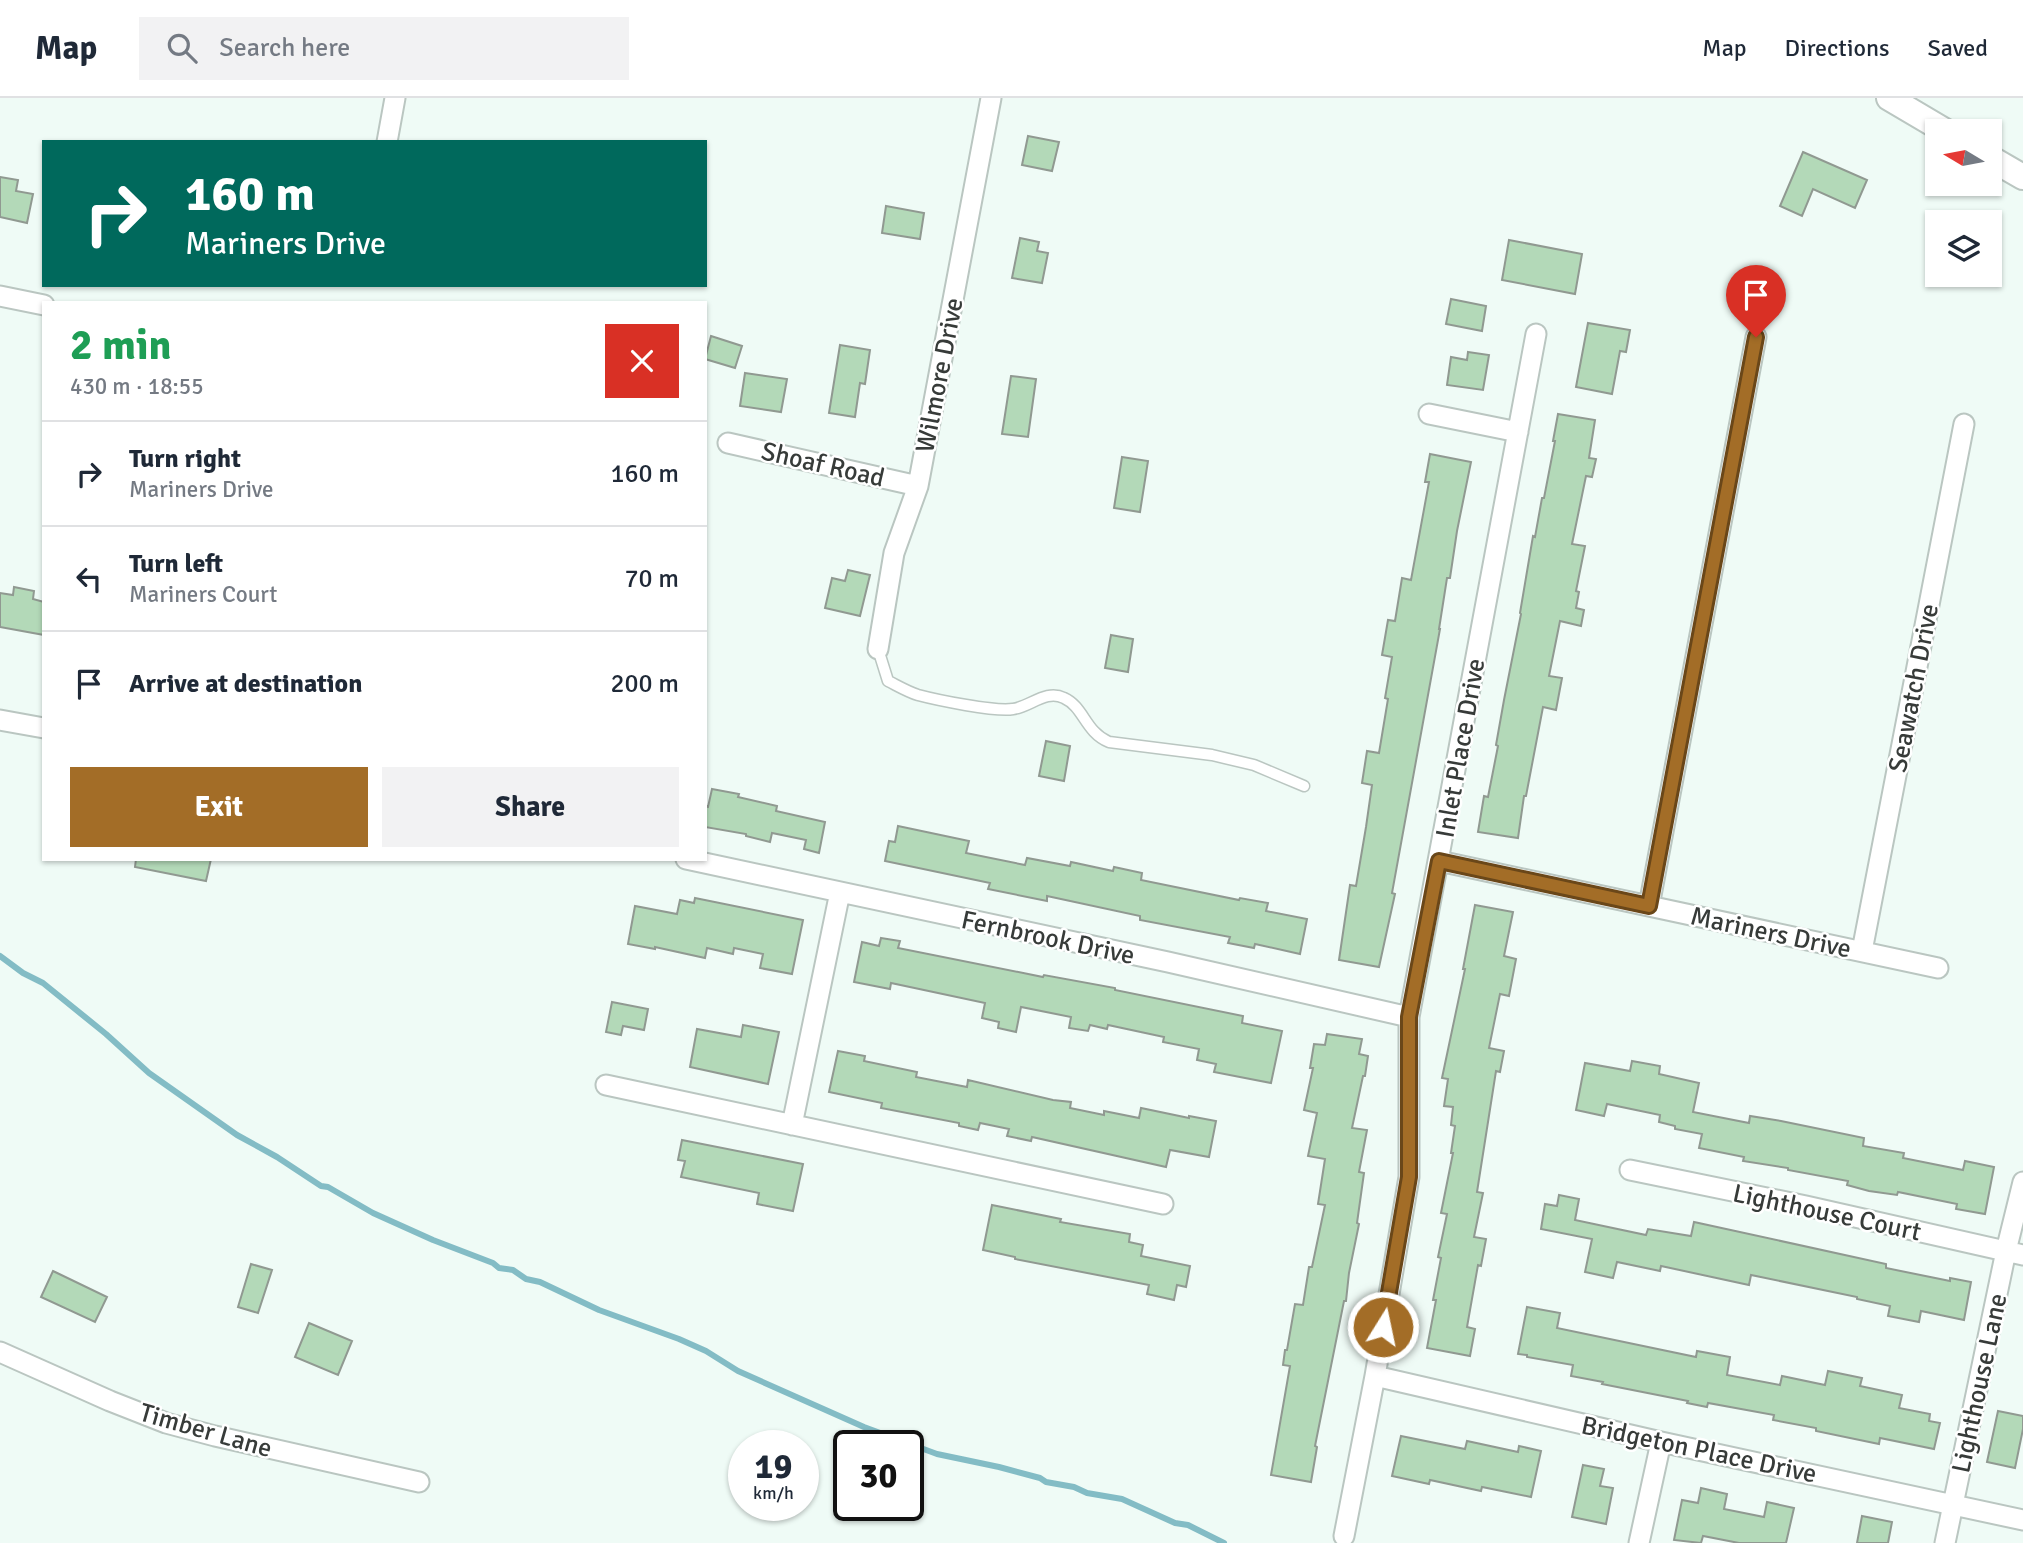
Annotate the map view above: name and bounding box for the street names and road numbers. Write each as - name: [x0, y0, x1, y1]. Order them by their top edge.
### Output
- street label: Wilmore Drive: [909, 295, 971, 455]
- street label: Shoaf Road: [758, 435, 887, 495]
- street label: Seawatch Drive: [1882, 601, 1946, 775]
- street label: Inlet Place Drive: [1429, 656, 1493, 840]
- street label: Mariners Drive: [1688, 900, 1854, 966]
- street label: Fernbrook Drive: [958, 904, 1137, 972]
- street label: Lighthouse Court: [1730, 1177, 1924, 1249]
- street label: Lighthouse Lane: [1945, 1290, 2015, 1476]
- street label: Timber Lane: [136, 1397, 276, 1465]
- street label: Bridgeton Place Drive: [1578, 1409, 1819, 1491]

